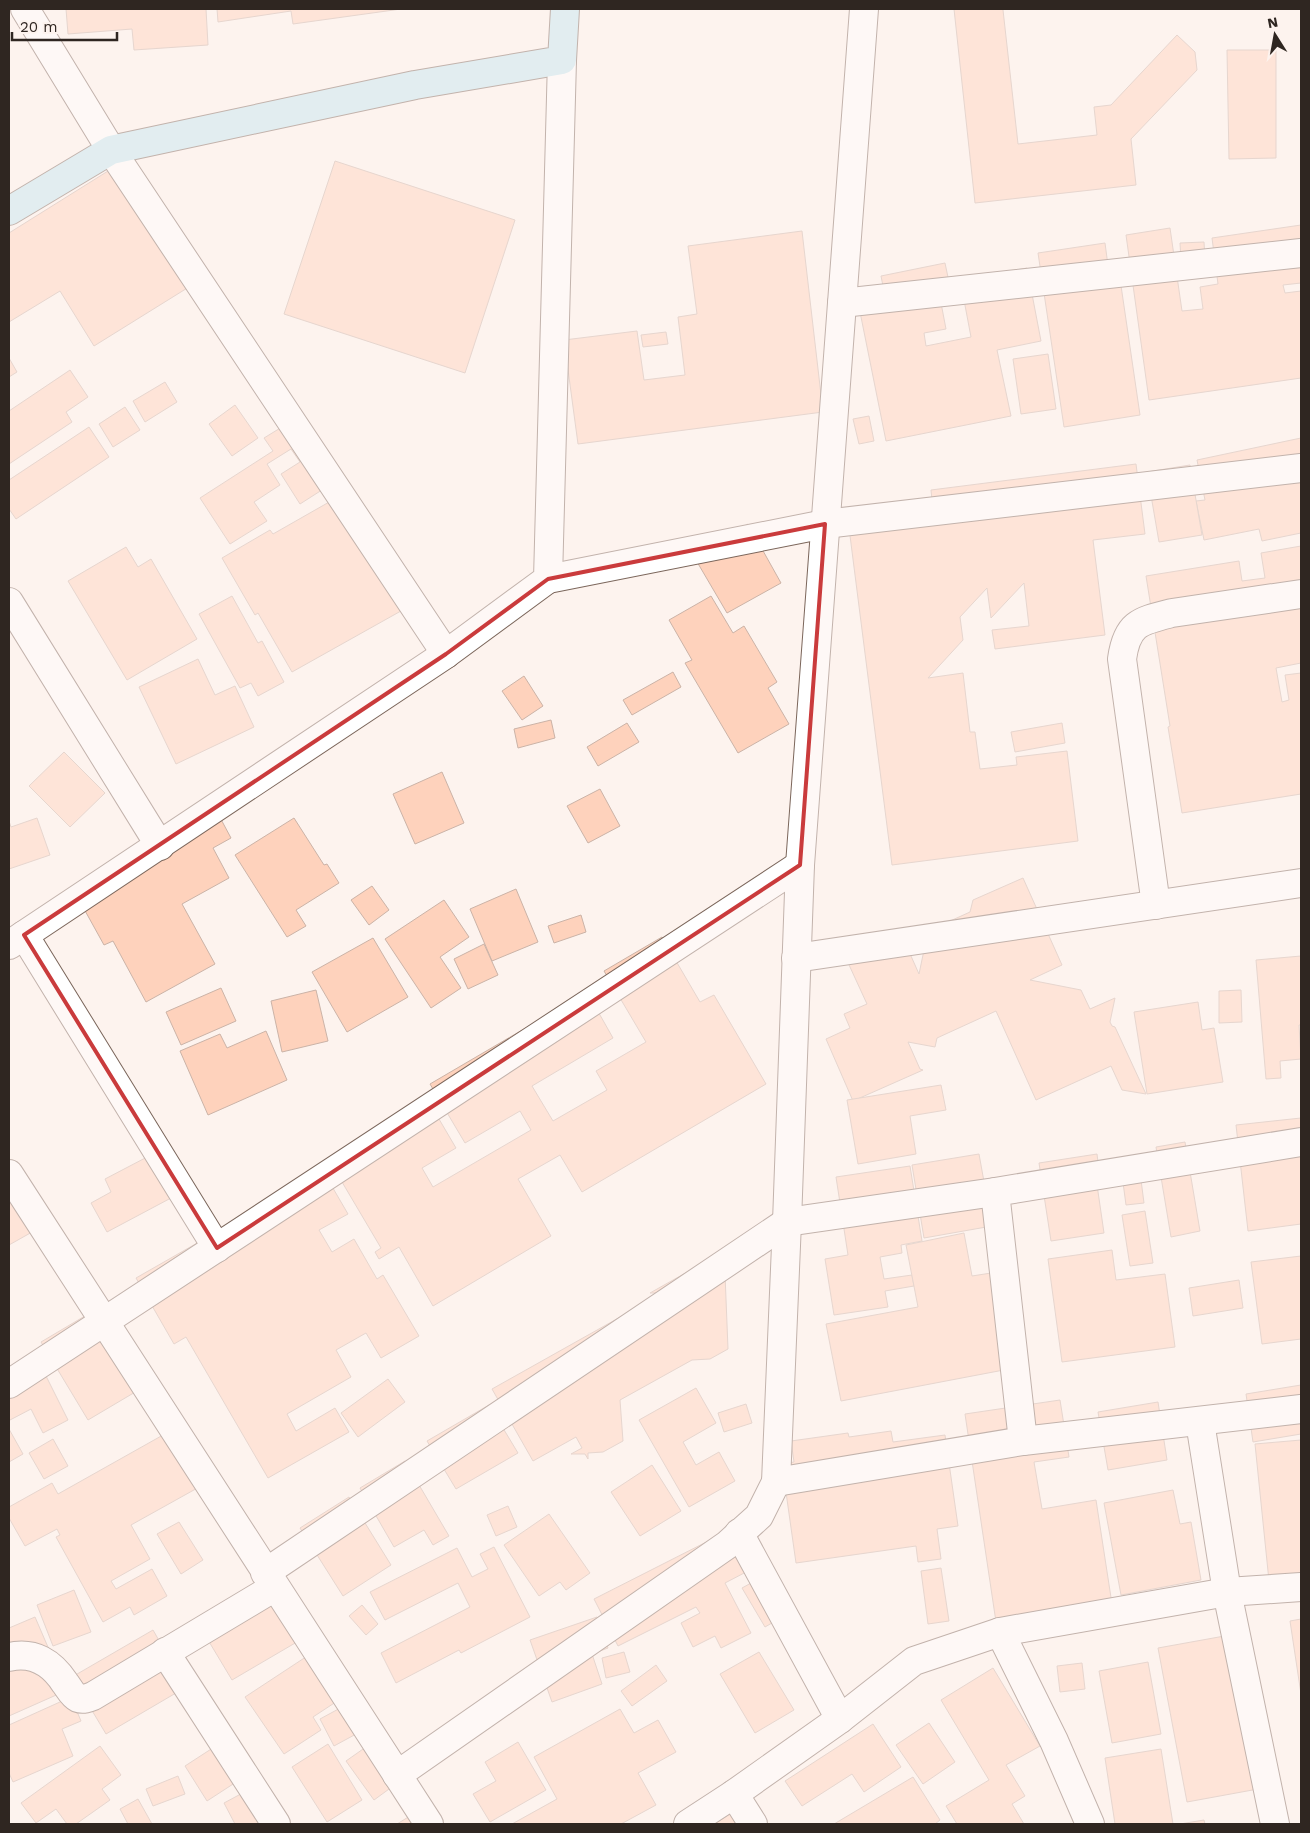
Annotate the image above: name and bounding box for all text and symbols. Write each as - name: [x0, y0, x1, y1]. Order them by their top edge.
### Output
- scale bar: [12, 10, 118, 42]
- north arrow: [1250, 10, 1300, 60]
- text: N: [1266, 13, 1279, 31]
- text: 20 m: [20, 18, 58, 36]

